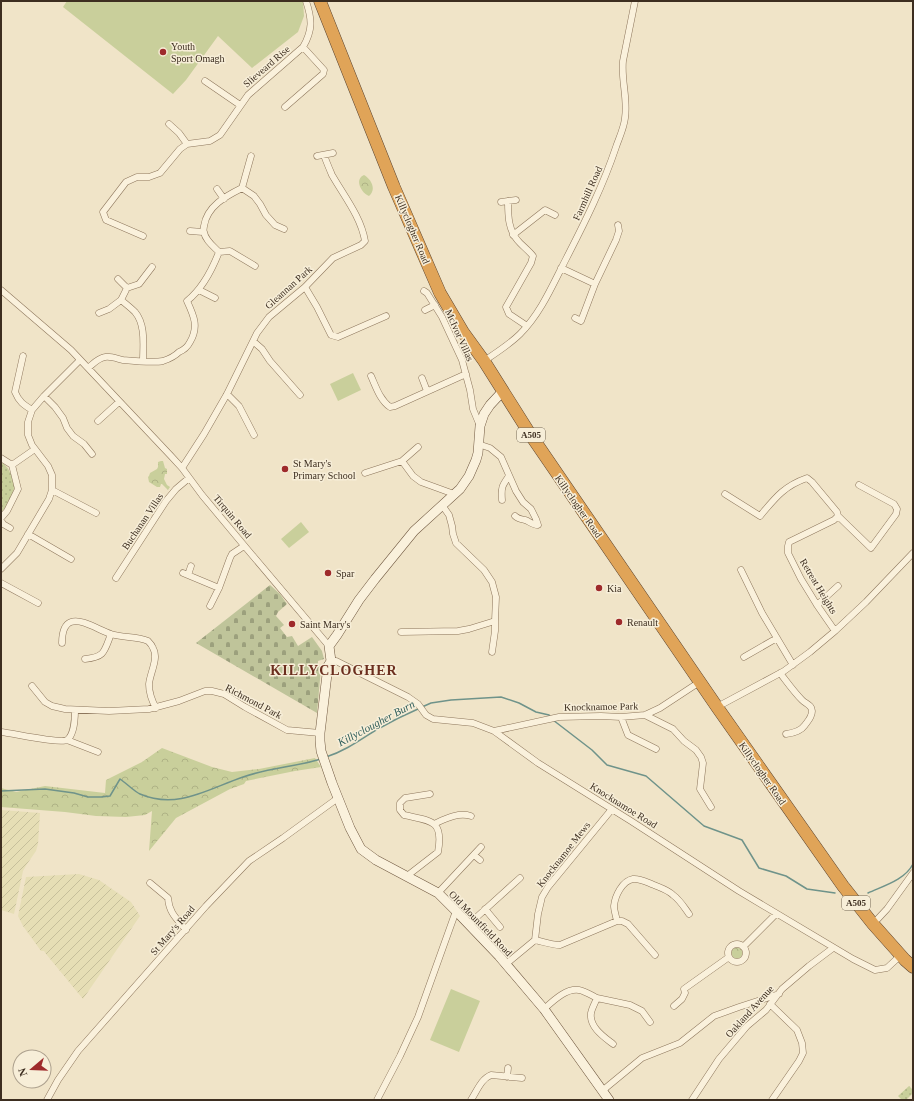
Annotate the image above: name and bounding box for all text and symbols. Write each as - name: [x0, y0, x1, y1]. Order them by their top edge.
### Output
- place label: Youth Sport Omagh: [171, 41, 225, 64]
- street label: Slieveard Rise: [241, 43, 292, 90]
- marker: Youth Sport Omagh: [158, 47, 168, 57]
- street label: Farmhill Road: [571, 164, 604, 222]
- street label: Killyclogher Road: [393, 193, 432, 265]
- street label: Gleannan Park: [263, 263, 314, 311]
- street label: McIvor Villas: [443, 308, 476, 363]
- road number: A505: [517, 428, 545, 442]
- place label: St Mary's Primary School: [293, 458, 356, 481]
- marker: St Mary's Primary School: [280, 464, 290, 474]
- street label: Killyclogher Road: [553, 473, 604, 540]
- street label: Buchanan Villas: [120, 491, 165, 552]
- street label: Tirquin Road: [211, 492, 254, 540]
- street label: Retreat Heights: [798, 557, 839, 616]
- marker: Spar: [323, 568, 333, 578]
- place label: Spar: [336, 568, 355, 579]
- marker: Kia: [594, 583, 604, 593]
- place label: Kia: [607, 583, 622, 594]
- marker: Renault: [614, 617, 624, 627]
- place label: Renault: [627, 617, 658, 628]
- marker: Saint Mary's: [287, 619, 297, 629]
- place label: Saint Mary's: [300, 619, 351, 630]
- district label: KILLYCLOGHER: [270, 663, 398, 678]
- street label: Richmond Park: [224, 682, 284, 721]
- water label: Killyclougher Burn: [335, 697, 417, 749]
- street label: Knocknamoe Park: [564, 700, 638, 713]
- street label: Killyclogher Road: [737, 740, 788, 807]
- street label: Knocknamoe Road: [588, 780, 659, 830]
- street label: Knocknamoe Mews: [534, 819, 592, 889]
- street label: Old Mountfield Road: [447, 889, 515, 958]
- road number: A505: [842, 896, 870, 910]
- street label: St Mary's Road: [148, 903, 197, 957]
- street label: Oakland Avenue: [723, 983, 776, 1040]
- north arrow: [12, 1049, 52, 1089]
- text: N: [16, 1066, 30, 1078]

